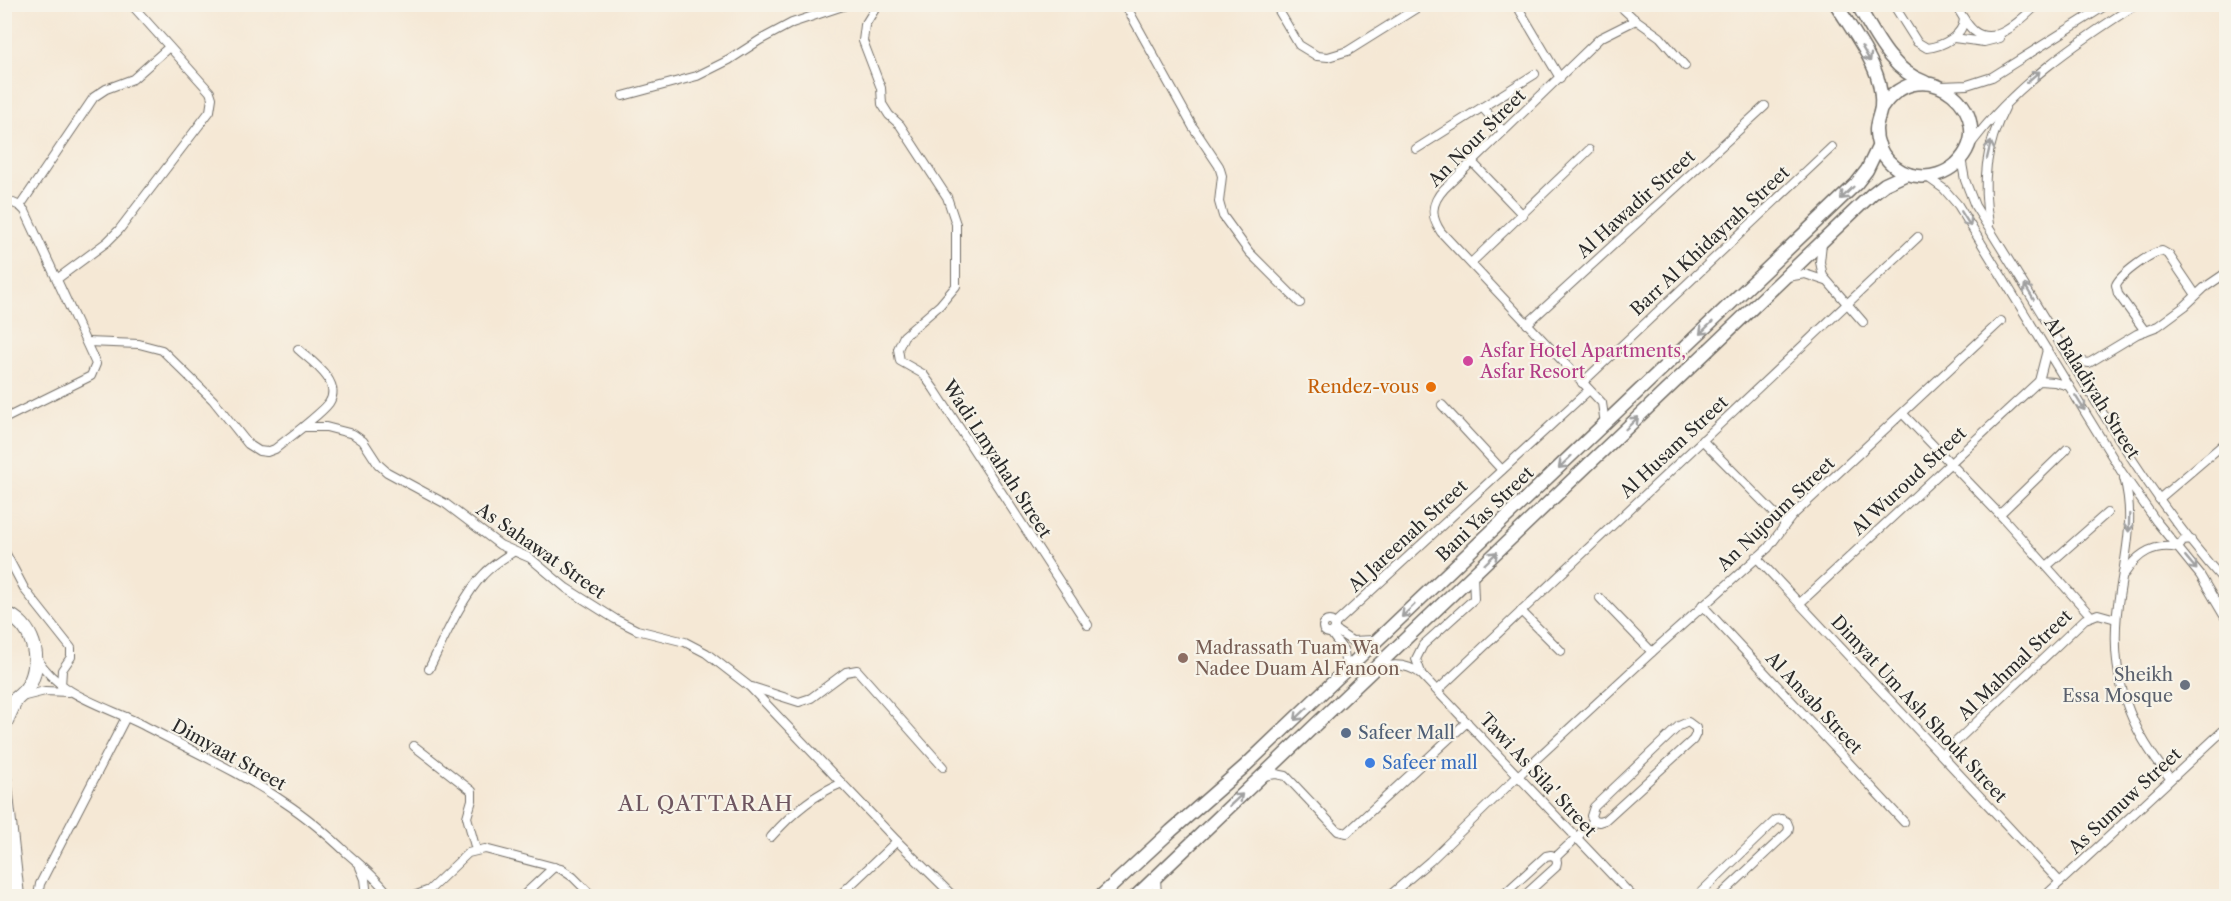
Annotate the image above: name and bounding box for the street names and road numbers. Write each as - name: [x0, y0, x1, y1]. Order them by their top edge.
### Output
- street label: An Nour Street: [1423, 84, 1531, 192]
- street label: Al Hawadir Street: [1572, 145, 1700, 263]
- street label: Barr Al Khidayrah Street: [1626, 161, 1794, 320]
- street label: Al Baladiyah Street: [2039, 312, 2145, 463]
- street label: Wadi Lmyahah Street: [937, 375, 1057, 543]
- street label: Al Husam Street: [1615, 391, 1733, 503]
- street label: Al Wuroud Street: [1846, 422, 1971, 540]
- street label: An Nujoum Street: [1712, 452, 1840, 576]
- street label: Bani Yas Street: [1432, 461, 1539, 566]
- street label: Al Jareenah Street: [1343, 475, 1472, 597]
- street label: As Sahawat Street: [471, 498, 610, 604]
- street label: Al Mahmal Street: [1953, 605, 2077, 726]
- street label: Dimyat Um Ash Shouk Street: [1826, 611, 2012, 808]
- street label: Al Ansab Street: [1760, 647, 1867, 759]
- street label: Tawi As Sila' Street: [1475, 708, 1602, 842]
- street label: Dimyaat Street: [168, 715, 290, 796]
- street label: As Sumuw Street: [2064, 743, 2186, 859]

